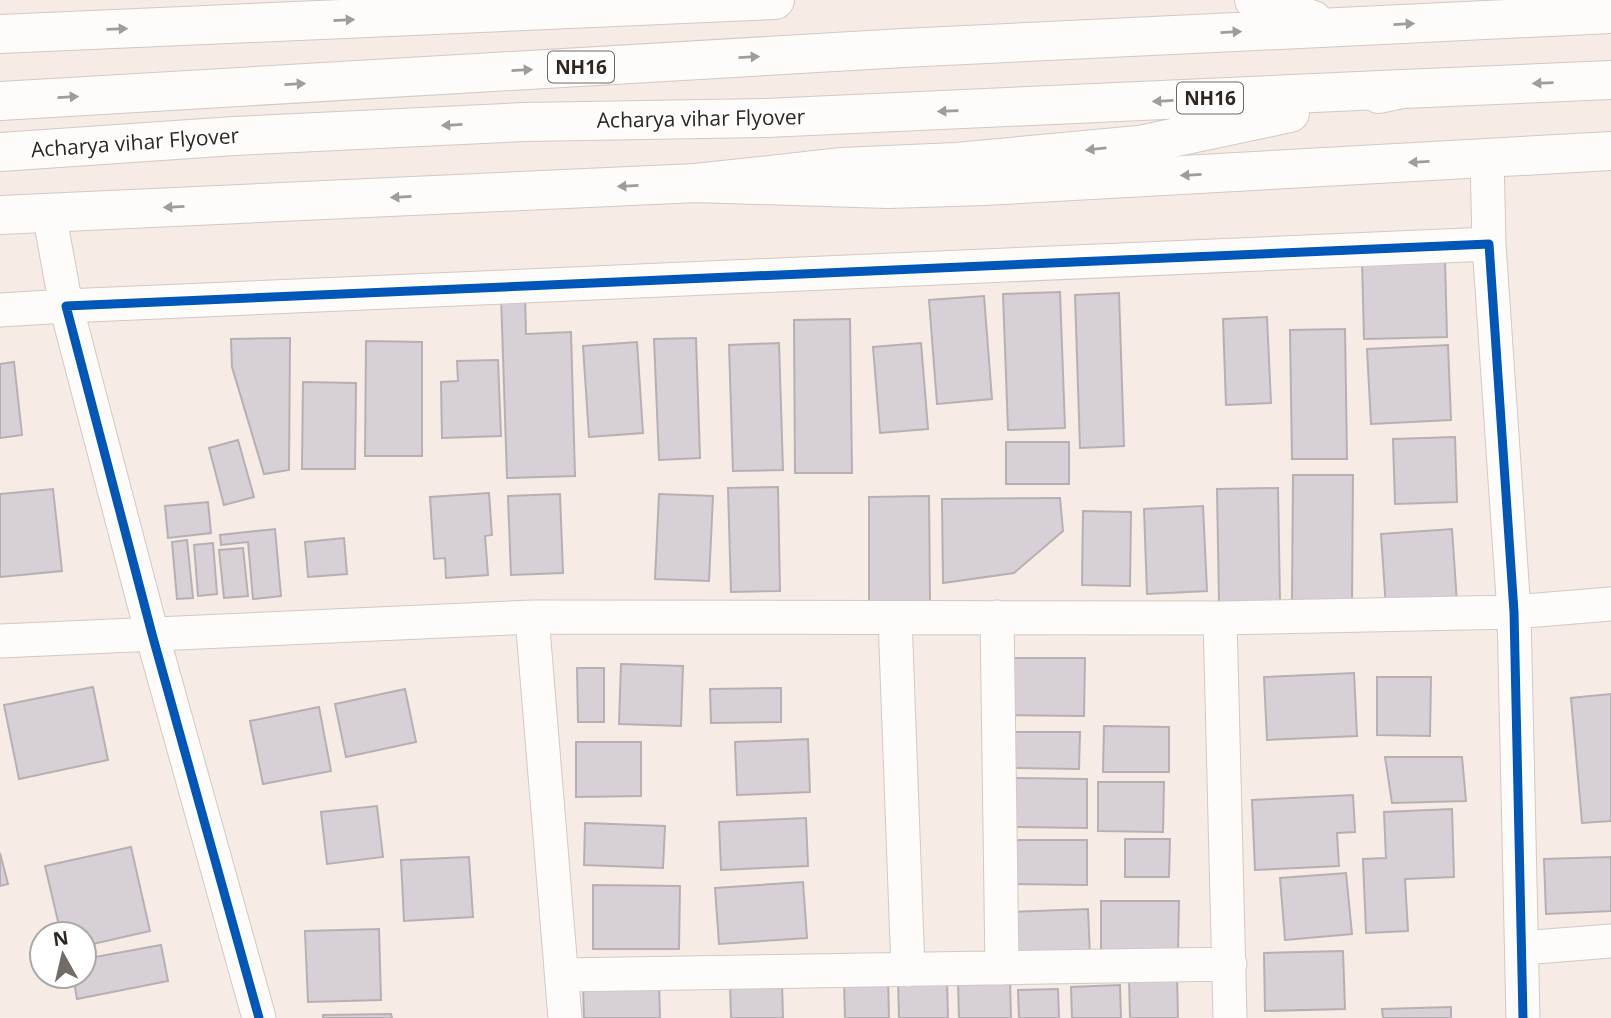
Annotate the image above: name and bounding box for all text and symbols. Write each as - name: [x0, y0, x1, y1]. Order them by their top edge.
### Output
- one-way arrow: [334, 14, 356, 25]
- one-way arrow: [1393, 18, 1415, 29]
- one-way arrow: [106, 24, 128, 35]
- one-way arrow: [1220, 26, 1242, 37]
- one-way arrow: [739, 51, 761, 62]
- road number: NH16: [548, 52, 614, 82]
- one-way arrow: [512, 64, 534, 75]
- one-way arrow: [1532, 77, 1554, 88]
- one-way arrow: [284, 78, 306, 89]
- road number: NH16: [1177, 82, 1243, 114]
- one-way arrow: [57, 91, 79, 102]
- one-way arrow: [1152, 95, 1174, 106]
- street label: Acharya vihar Flyover: [596, 102, 806, 134]
- one-way arrow: [937, 105, 959, 116]
- one-way arrow: [440, 120, 462, 131]
- street label: Acharya vihar Flyover: [30, 121, 240, 163]
- one-way arrow: [1085, 144, 1107, 155]
- one-way arrow: [1407, 157, 1429, 168]
- one-way arrow: [1180, 170, 1202, 181]
- one-way arrow: [617, 181, 639, 192]
- one-way arrow: [390, 191, 412, 202]
- one-way arrow: [162, 202, 184, 213]
- north arrow: [28, 920, 98, 990]
- text: N: [51, 924, 70, 952]

